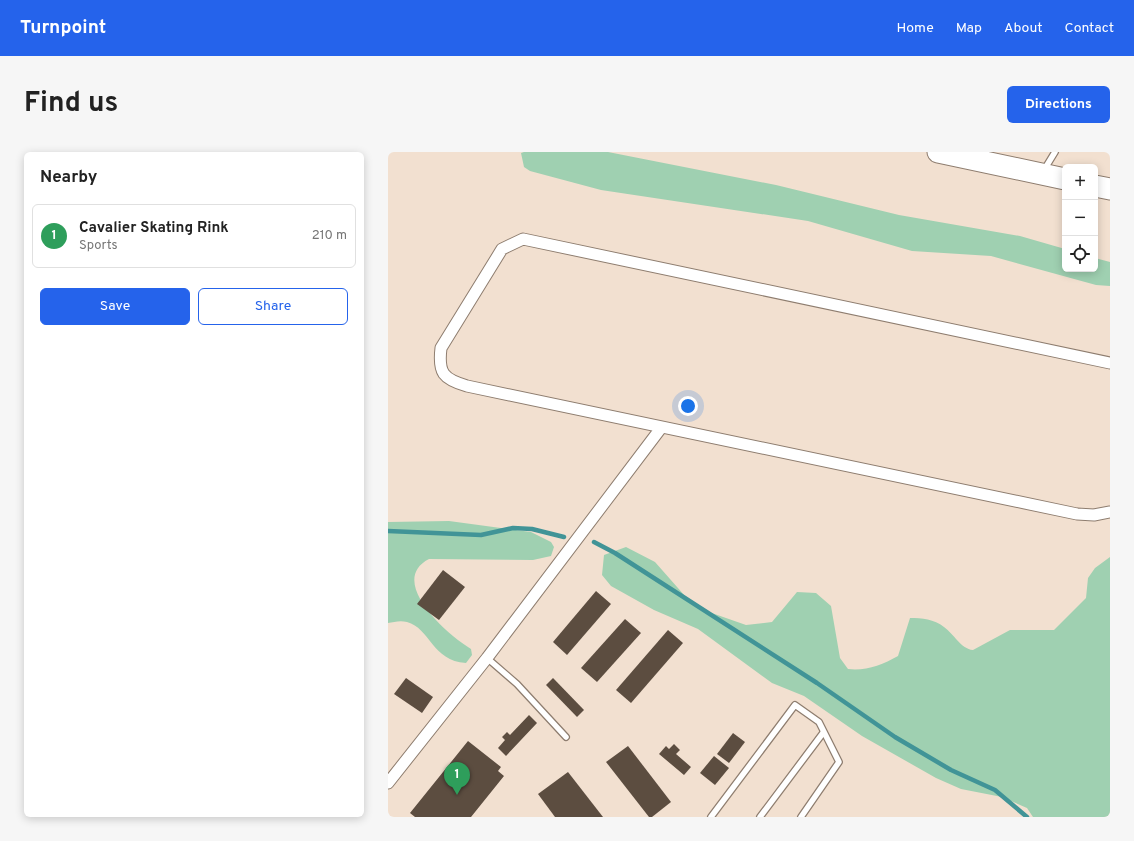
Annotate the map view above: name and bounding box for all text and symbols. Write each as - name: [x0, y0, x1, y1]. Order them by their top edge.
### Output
- text: Turnpoint: [20, 16, 106, 40]
- text: Home: [897, 20, 934, 37]
- text: Map: [956, 20, 982, 37]
- text: About: [1004, 20, 1043, 37]
- text: Contact: [1065, 20, 1114, 37]
- text: Find us: [24, 86, 118, 122]
- button: Directions: [1007, 86, 1110, 123]
- map controls: [1062, 164, 1098, 272]
- button: +: [1062, 164, 1098, 200]
- text: Nearby: [40, 167, 97, 189]
- button: −: [1062, 200, 1098, 236]
- text: Cavalier Skating Rink: [79, 219, 229, 238]
- text: 1: [51, 228, 57, 244]
- text: 210 m: [312, 228, 347, 244]
- button: locate: [1062, 236, 1098, 272]
- text: Sports: [79, 238, 118, 254]
- button: Save: [40, 288, 190, 325]
- button: Share: [198, 288, 348, 325]
- your location: [678, 396, 698, 416]
- pin: 1: [444, 762, 470, 795]

